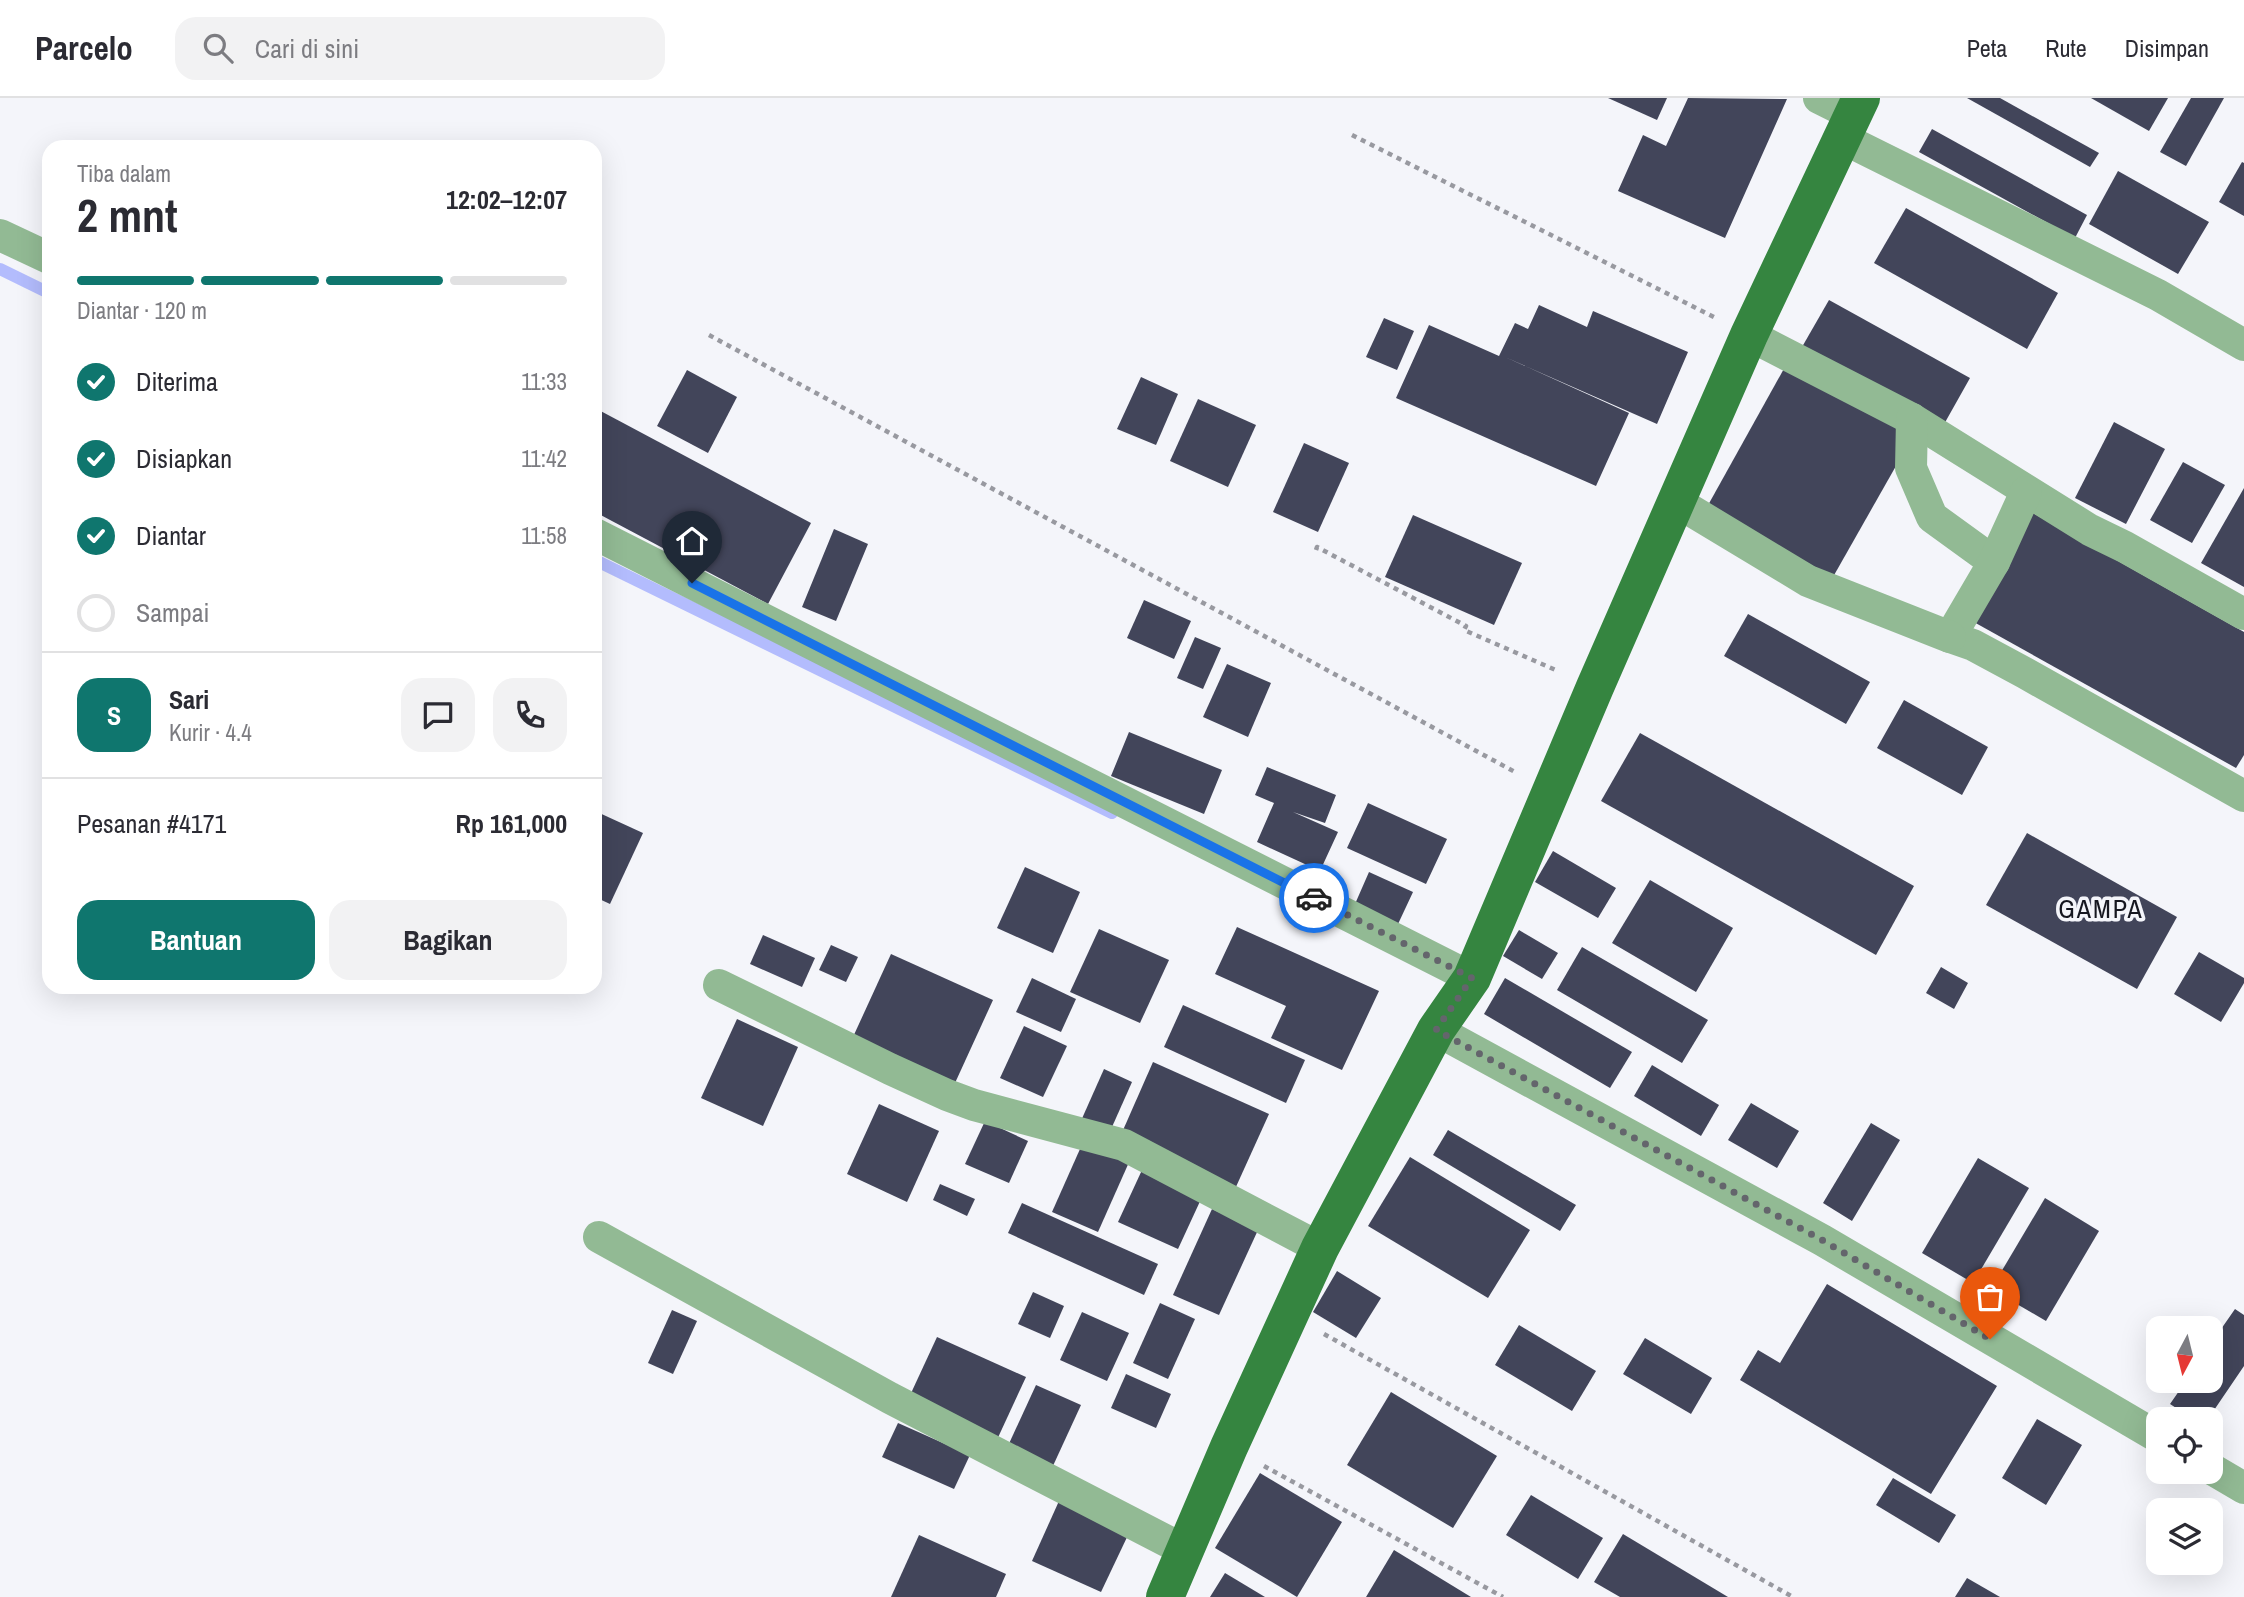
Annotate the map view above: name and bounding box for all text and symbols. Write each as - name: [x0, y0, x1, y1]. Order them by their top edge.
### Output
- search box: [175, 17, 665, 80]
- text: Parcelo: [35, 26, 133, 70]
- icon: search: [199, 29, 237, 67]
- text: Cari di sini: [255, 31, 359, 66]
- text: Peta: [1967, 32, 2007, 64]
- text: Rute: [2045, 32, 2087, 64]
- text: Disimpan: [2125, 32, 2209, 64]
- text: Tiba dalam: [77, 158, 171, 189]
- text: 12:02–12:07: [446, 182, 567, 217]
- text: 2 mnt: [77, 184, 178, 246]
- text: Diantar · 120 m: [77, 295, 207, 326]
- icon: check: [77, 363, 115, 401]
- text: Diterima: [136, 364, 218, 399]
- text: 11:33: [521, 366, 567, 397]
- icon: check: [77, 440, 115, 478]
- text: Disiapkan: [136, 441, 232, 476]
- text: 11:42: [521, 443, 567, 474]
- pin: [662, 511, 722, 583]
- icon: check: [77, 517, 115, 555]
- text: Diantar: [136, 518, 206, 553]
- text: 11:58: [521, 520, 567, 551]
- icon: home: [673, 522, 711, 560]
- text: Sampai: [136, 595, 209, 630]
- button: chat: [401, 678, 475, 752]
- button: phone: [493, 678, 567, 752]
- text: Sari: [169, 682, 209, 717]
- text: S: [107, 698, 121, 733]
- text: Kurir · 4.4: [169, 717, 252, 748]
- text: Pesanan #4171: [77, 806, 226, 841]
- text: Rp 161,000: [456, 806, 567, 841]
- courier: [1279, 863, 1349, 933]
- icon: car: [1295, 879, 1333, 917]
- district label: GAMPA: [2058, 891, 2144, 926]
- button: Bantuan: [77, 900, 315, 980]
- button: Bagikan: [329, 900, 567, 980]
- pin: [1960, 1267, 2020, 1339]
- icon: bag: [1971, 1278, 2009, 1316]
- north arrow: [2146, 1316, 2222, 1393]
- map controls: [2146, 1316, 2223, 1575]
- button: locate: [2146, 1407, 2223, 1484]
- button: layers: [2146, 1498, 2223, 1575]

